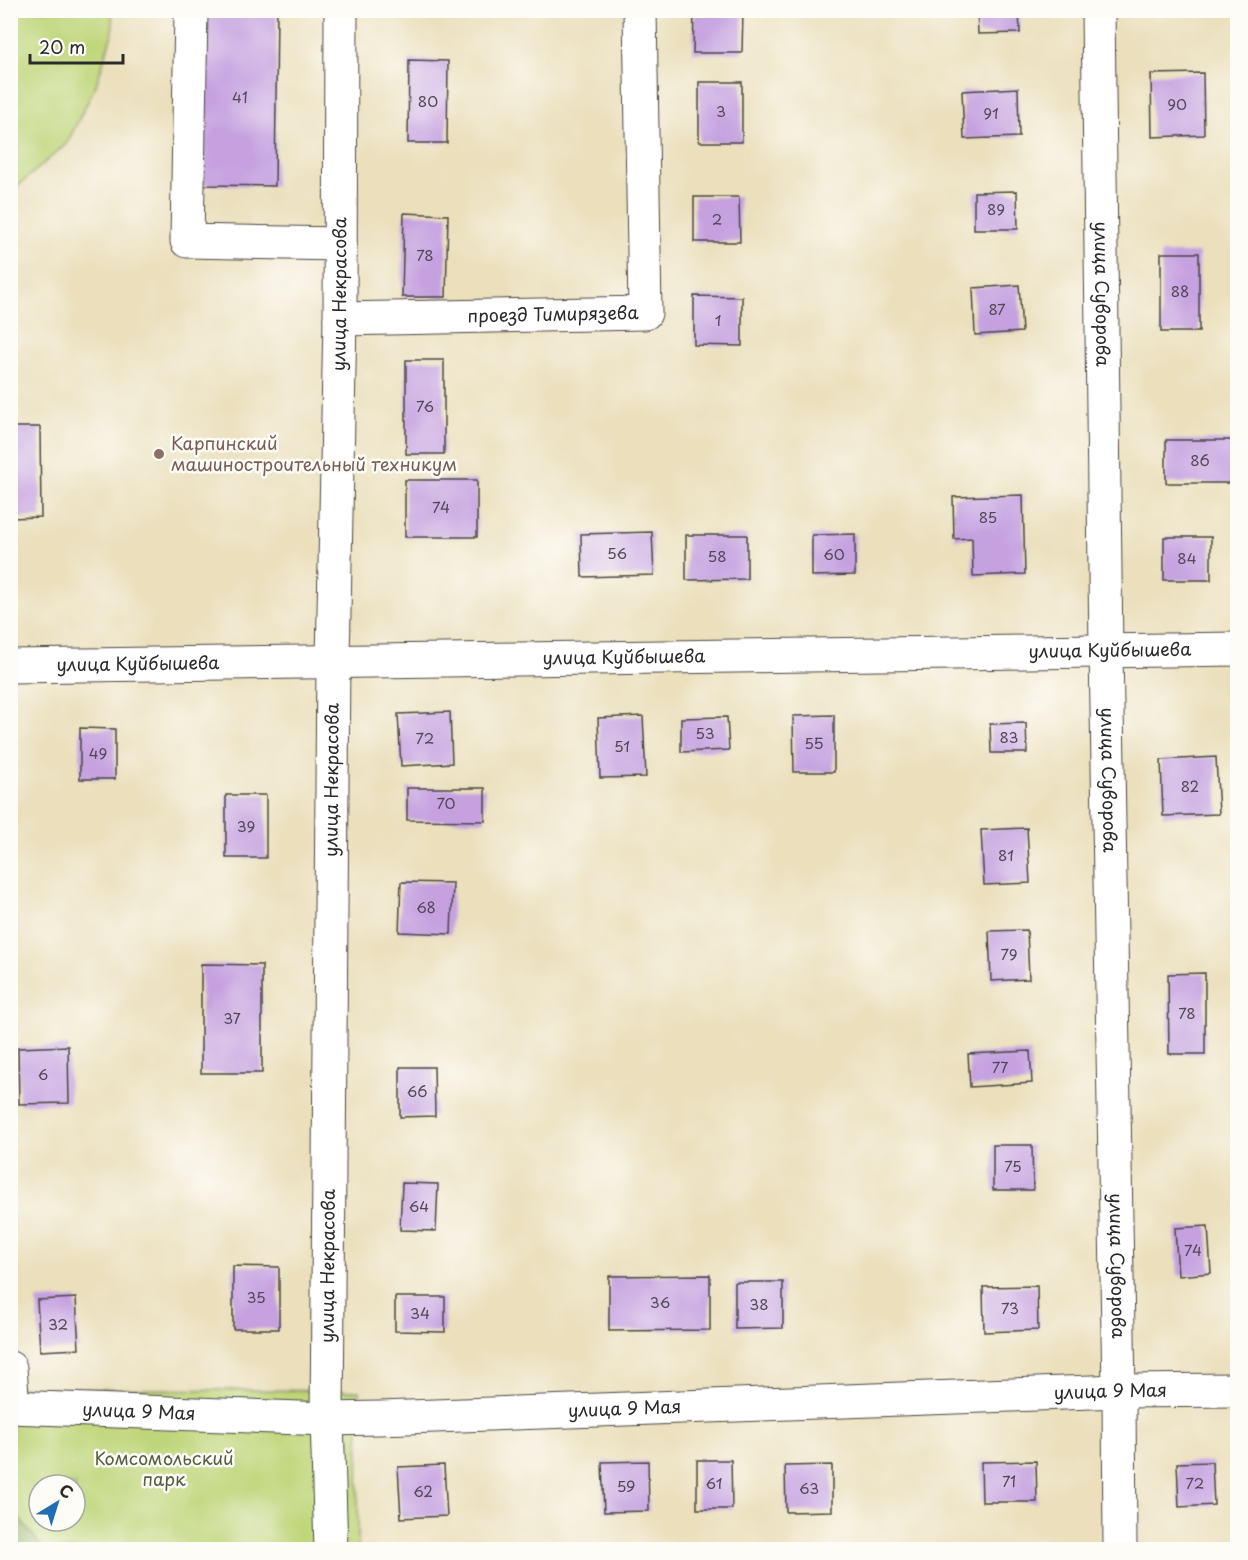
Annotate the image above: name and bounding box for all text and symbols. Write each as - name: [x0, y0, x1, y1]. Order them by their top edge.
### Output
- scale bar: [30, 27, 123, 65]
- text: 20 m: [39, 33, 85, 60]
- house number: 41: [232, 85, 248, 108]
- house number: 80: [418, 89, 438, 112]
- house number: 90: [1167, 92, 1187, 115]
- house number: 3: [716, 99, 726, 122]
- house number: 91: [983, 101, 999, 124]
- house number: 89: [987, 197, 1005, 220]
- house number: 2: [712, 207, 722, 230]
- street label: улица Некрасова: [324, 216, 352, 371]
- street label: улица Суворова: [1089, 221, 1117, 368]
- house number: 78: [416, 243, 434, 266]
- house number: 88: [1171, 279, 1189, 302]
- house number: 87: [988, 297, 1006, 320]
- street label: проезд Тимирязева: [467, 298, 640, 328]
- house number: 1: [715, 308, 721, 331]
- house number: 76: [416, 394, 434, 417]
- place label: Карпинский машиностроительный техникум: [171, 429, 457, 477]
- marker: Карпинский машиностроительный техникум: [152, 447, 166, 461]
- house number: 86: [1190, 448, 1210, 471]
- house number: 74: [432, 495, 450, 518]
- house number: 85: [979, 505, 997, 528]
- house number: 56: [607, 541, 627, 564]
- house number: 60: [823, 542, 845, 565]
- house number: 58: [707, 544, 727, 567]
- house number: 84: [1177, 546, 1197, 569]
- street label: улица Куйбышева: [1028, 635, 1192, 664]
- street label: улица Куйбышева: [542, 641, 706, 671]
- street label: улица Куйбышева: [56, 648, 220, 677]
- street label: улица Некрасова: [316, 702, 345, 857]
- street label: улица Суворова: [1095, 707, 1125, 854]
- house number: 53: [695, 721, 715, 744]
- house number: 83: [999, 725, 1019, 748]
- house number: 72: [416, 726, 434, 749]
- house number: 55: [804, 731, 824, 754]
- house number: 51: [614, 734, 630, 757]
- house number: 49: [89, 741, 107, 764]
- house number: 82: [1181, 774, 1199, 797]
- house number: 70: [436, 791, 456, 814]
- house number: 39: [237, 814, 255, 837]
- house number: 81: [998, 843, 1014, 866]
- house number: 68: [416, 895, 436, 918]
- house number: 79: [1000, 942, 1018, 965]
- house number: 78: [1178, 1001, 1196, 1024]
- house number: 37: [223, 1006, 241, 1029]
- house number: 77: [992, 1055, 1008, 1078]
- house number: 6: [38, 1062, 48, 1085]
- house number: 66: [407, 1079, 427, 1102]
- house number: 75: [1004, 1154, 1022, 1177]
- street label: улица Некрасова: [313, 1188, 341, 1343]
- street label: улица Суворова: [1104, 1193, 1133, 1340]
- house number: 64: [409, 1194, 429, 1217]
- house number: 74: [1184, 1238, 1202, 1261]
- house number: 35: [246, 1285, 266, 1308]
- house number: 36: [650, 1290, 670, 1313]
- house number: 38: [749, 1292, 769, 1315]
- house number: 73: [1001, 1296, 1019, 1319]
- house number: 34: [410, 1301, 430, 1324]
- house number: 32: [48, 1312, 68, 1335]
- street label: улица 9 Мая: [1053, 1376, 1167, 1405]
- street label: улица 9 Мая: [567, 1392, 682, 1423]
- street label: улица 9 Мая: [82, 1395, 196, 1426]
- park label: Комсомольский парк: [94, 1444, 234, 1492]
- house number: 71: [1002, 1469, 1016, 1492]
- house number: 61: [706, 1471, 722, 1494]
- house number: 72: [1186, 1471, 1204, 1494]
- north arrow: [27, 1473, 87, 1533]
- house number: 59: [617, 1474, 635, 1497]
- house number: 63: [799, 1476, 819, 1499]
- text: С: [55, 1477, 79, 1504]
- house number: 62: [413, 1479, 433, 1502]

